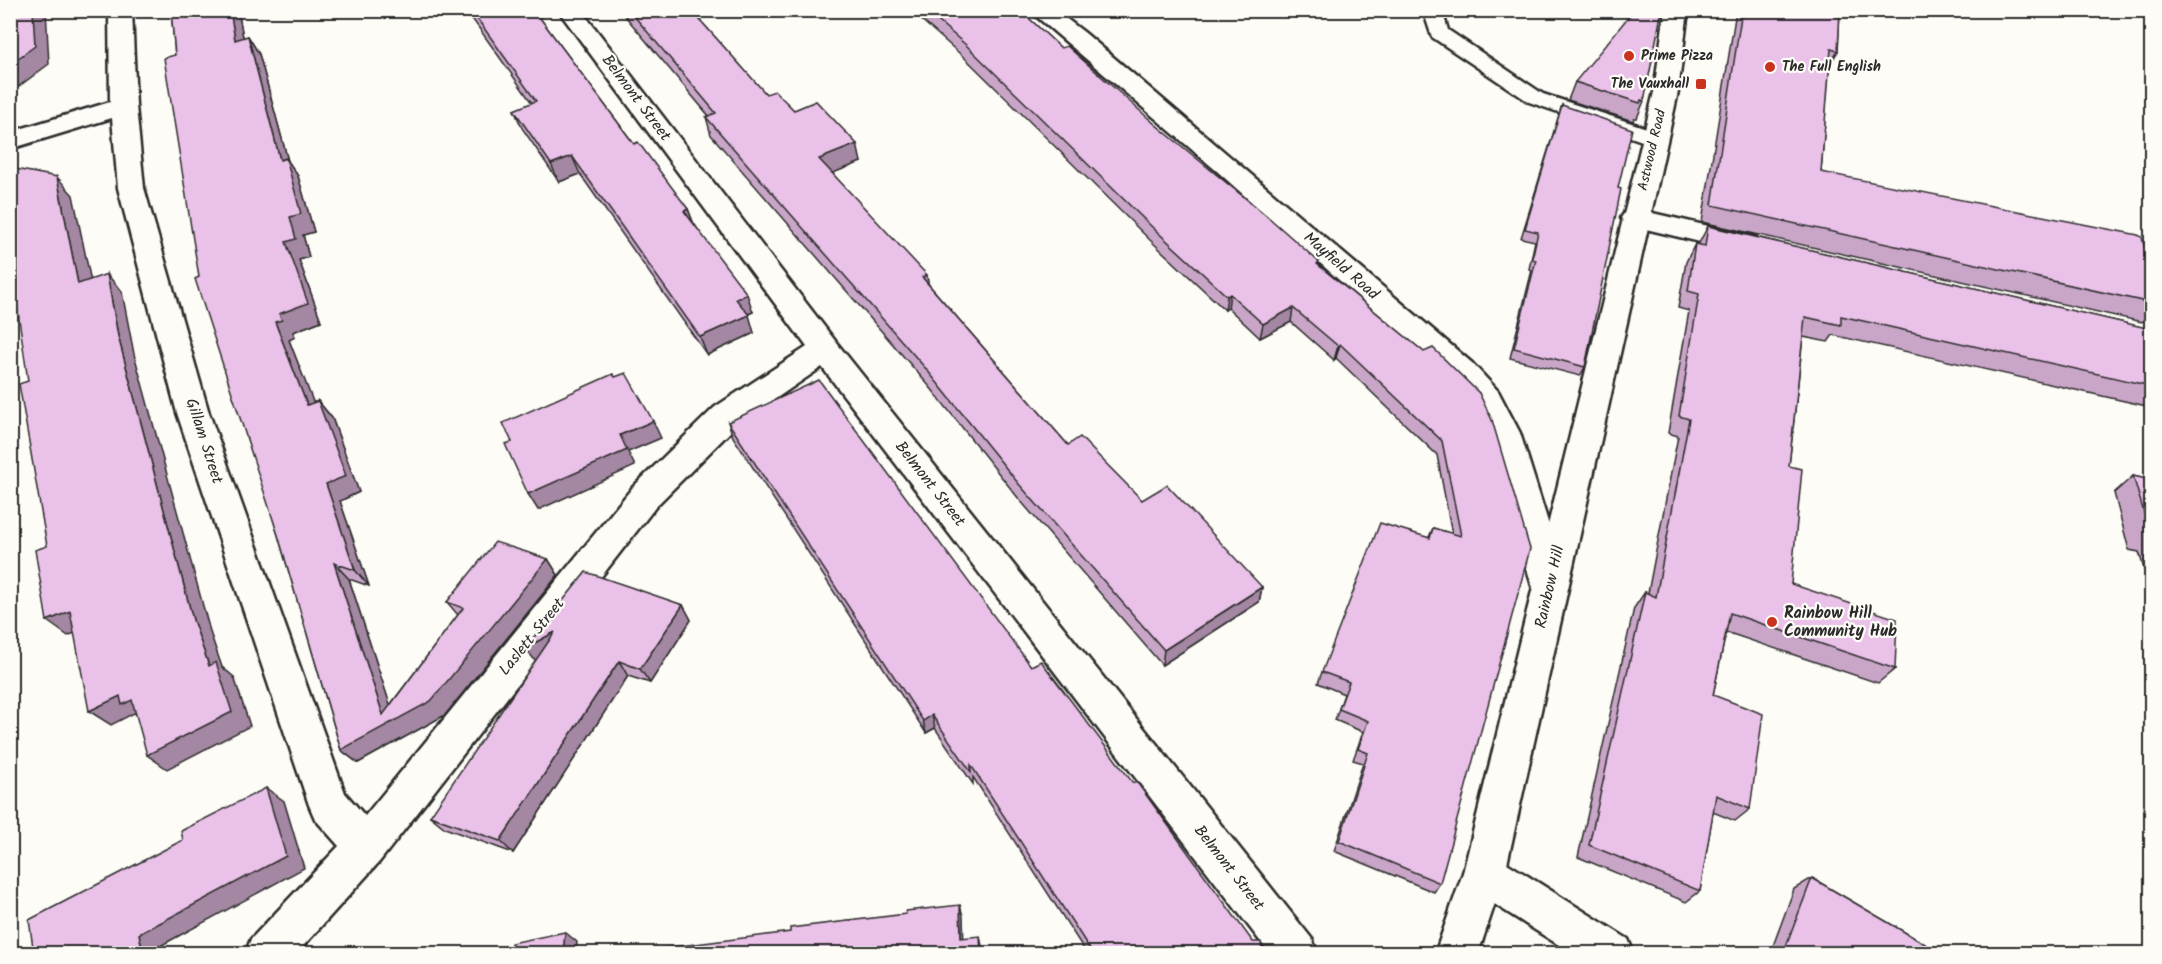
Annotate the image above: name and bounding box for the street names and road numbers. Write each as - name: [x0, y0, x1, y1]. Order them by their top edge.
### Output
- street label: Belmont Street: [595, 49, 677, 147]
- street label: Astwood Road: [1632, 106, 1672, 193]
- street label: Mayfield Road: [1297, 226, 1385, 307]
- street label: Gillam Street: [178, 395, 230, 488]
- street label: Belmont Street: [888, 436, 972, 533]
- street label: Rainbow Hill: [1528, 543, 1572, 631]
- street label: Laslett Street: [493, 592, 572, 681]
- street label: Belmont Street: [1187, 820, 1271, 917]

